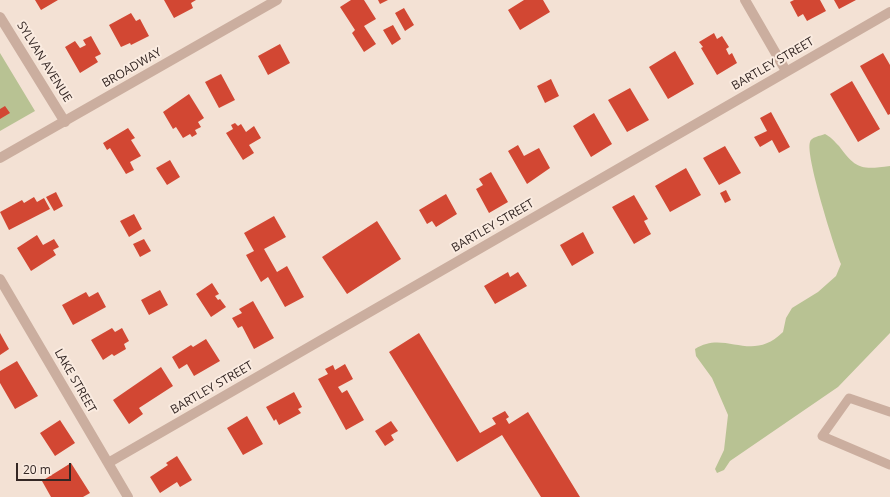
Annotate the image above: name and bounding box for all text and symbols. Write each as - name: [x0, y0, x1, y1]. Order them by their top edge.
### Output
- street label: SYLVAN AVENUE: [13, 19, 75, 105]
- street label: BARTLEY STREET: [729, 35, 817, 93]
- street label: BROADWAY: [100, 45, 164, 91]
- street label: BARTLEY STREET: [449, 197, 537, 255]
- street label: LAKE STREET: [51, 346, 99, 416]
- street label: BARTLEY STREET: [168, 359, 256, 417]
- scale bar: [18, 455, 73, 481]
- text: 20 m: [23, 461, 51, 478]

